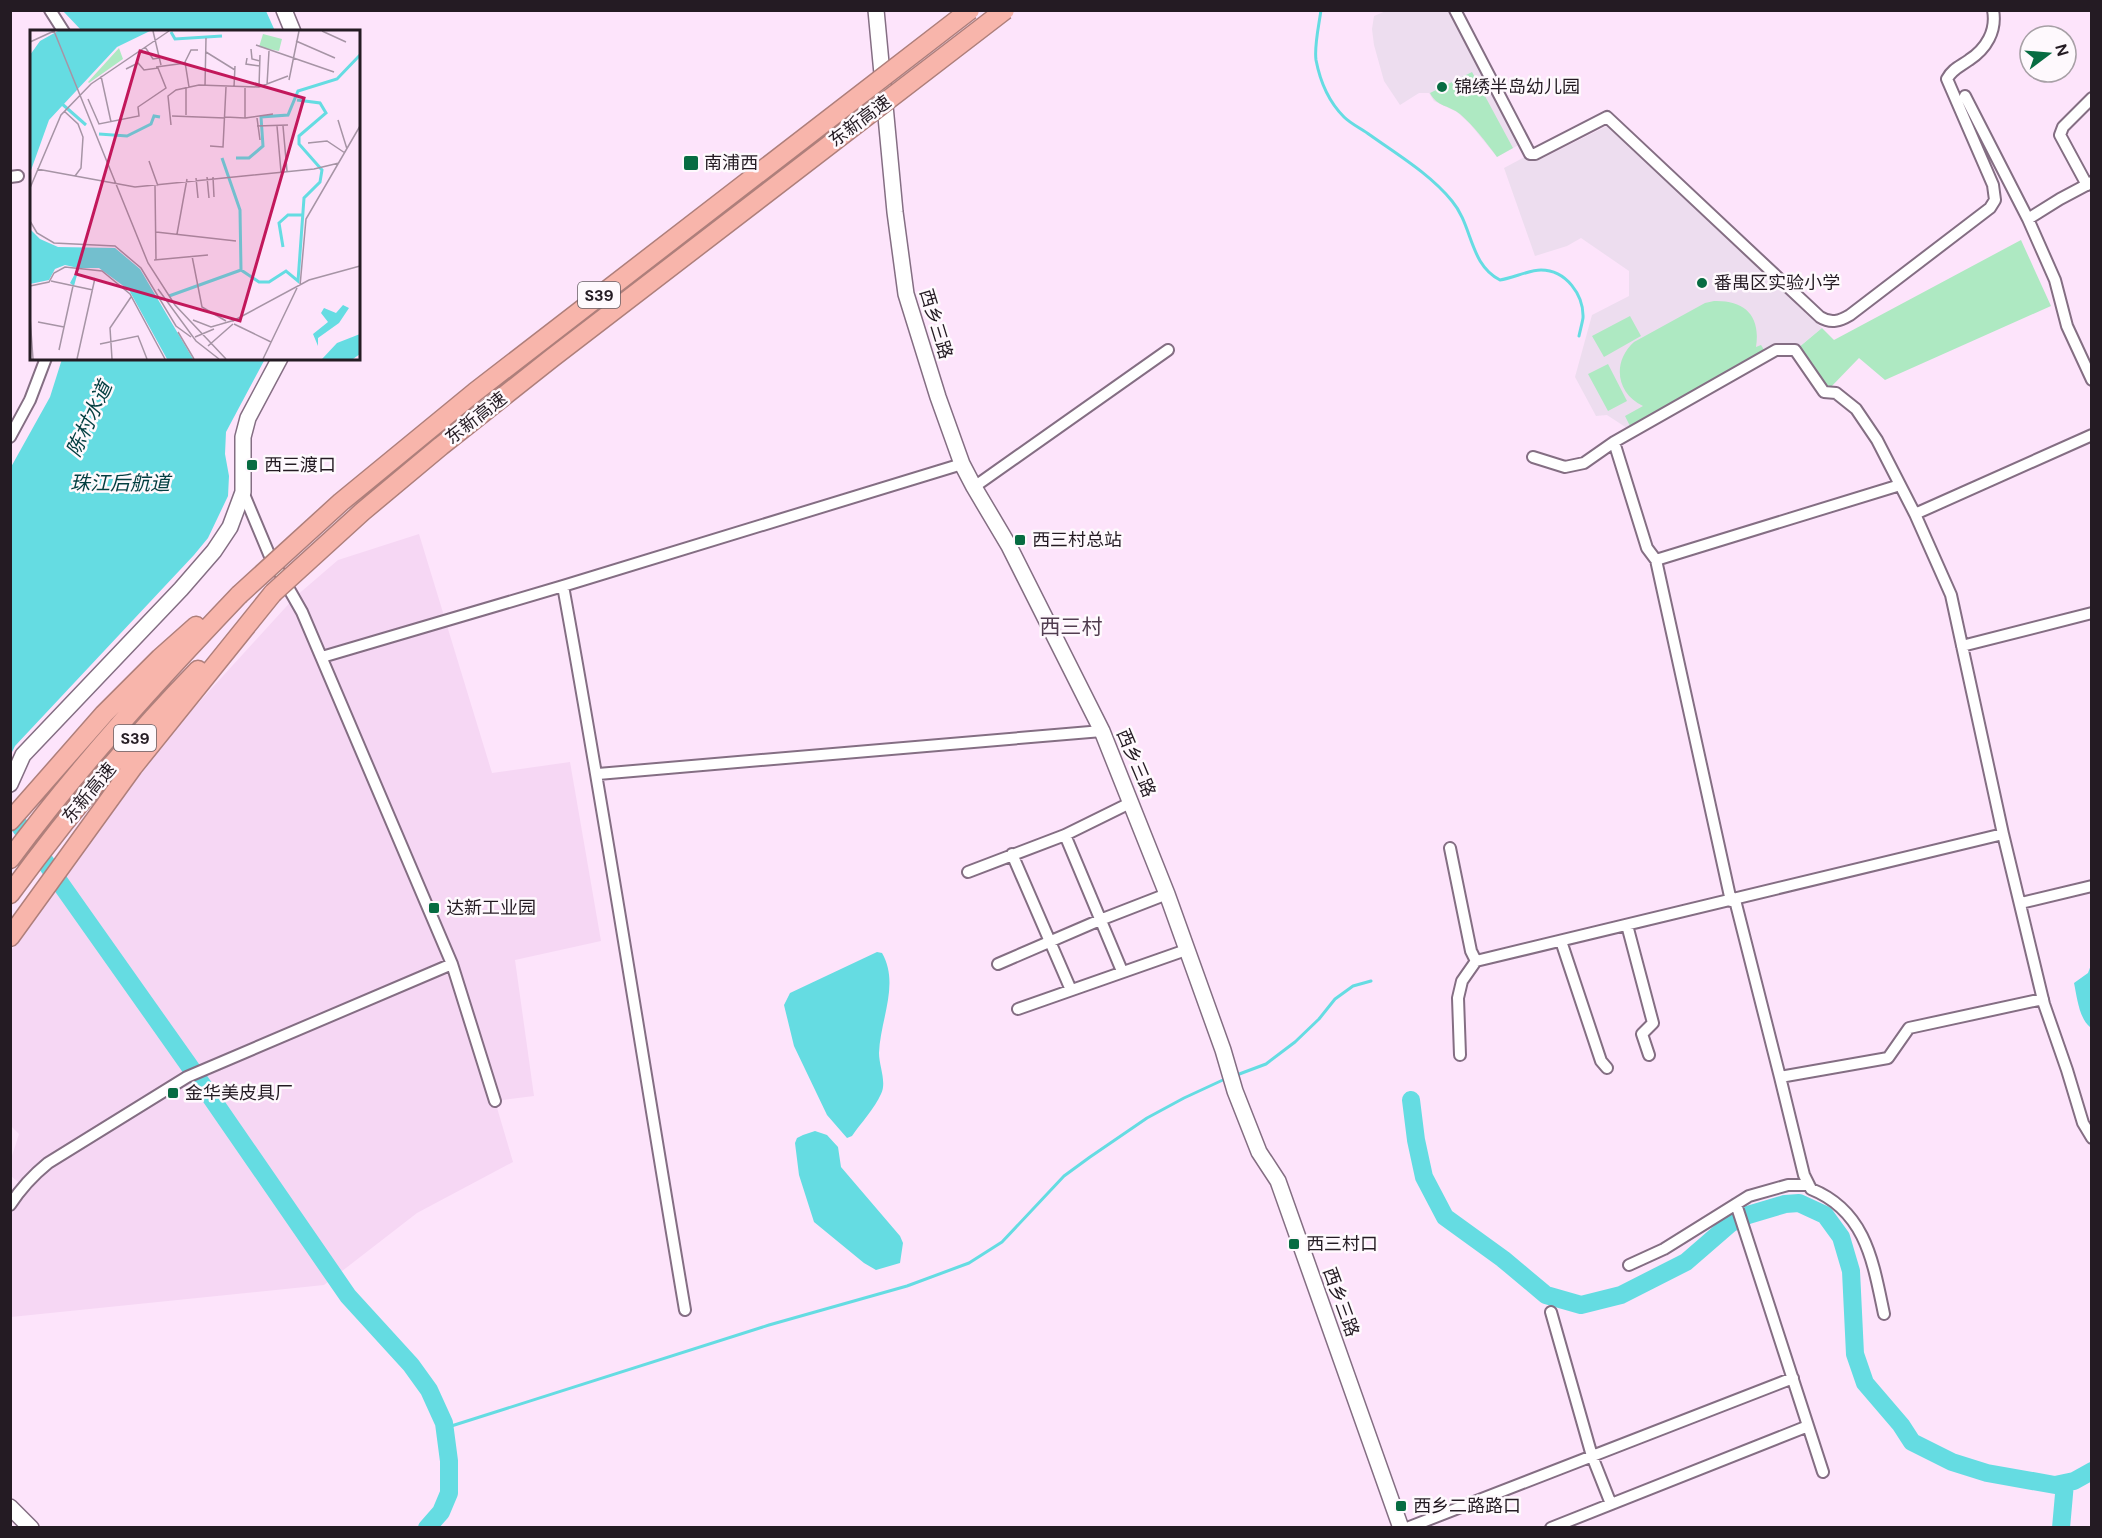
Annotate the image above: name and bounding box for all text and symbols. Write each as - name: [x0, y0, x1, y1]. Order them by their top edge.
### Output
- north arrow: [2018, 24, 2078, 84]
- inset map: [30, 30, 360, 360]
- text: N: [2050, 41, 2074, 59]
- place label: 锦绣半岛幼儿园: [1454, 75, 1580, 99]
- marker: 锦绣半岛幼儿园: [1435, 80, 1449, 94]
- street label: 东新高速: [824, 90, 896, 152]
- place label: 南浦西: [704, 151, 758, 175]
- marker: 南浦西: [682, 154, 700, 172]
- place label: 番禺区实验小学: [1714, 271, 1840, 295]
- marker: 番禺区实验小学: [1695, 276, 1709, 290]
- road number: S39: [578, 282, 620, 308]
- street label: 西乡三路: [914, 286, 958, 362]
- water label: 陈村水道: [60, 375, 119, 461]
- street label: 东新高速: [440, 386, 512, 450]
- place label: 西三渡口: [264, 453, 336, 477]
- marker: 西三渡口: [245, 458, 259, 472]
- water label: 珠江后航道: [70, 470, 173, 496]
- place label: 西三村总站: [1032, 528, 1122, 552]
- marker: 西三村总站: [1013, 533, 1027, 547]
- district label: 西三村: [1040, 613, 1103, 641]
- road number: S39: [114, 725, 156, 751]
- street label: 西乡三路: [1111, 725, 1161, 801]
- street label: 东新高速: [57, 758, 121, 828]
- place label: 达新工业园: [446, 896, 536, 920]
- marker: 达新工业园: [427, 901, 441, 915]
- place label: 金华美皮具厂: [185, 1081, 293, 1105]
- marker: 金华美皮具厂: [166, 1086, 180, 1100]
- place label: 西三村口: [1306, 1232, 1378, 1256]
- marker: 西三村口: [1287, 1237, 1301, 1251]
- street label: 西乡三路: [1317, 1264, 1365, 1340]
- place label: 西乡二路路口: [1413, 1494, 1521, 1518]
- marker: 西乡二路路口: [1394, 1499, 1408, 1513]

